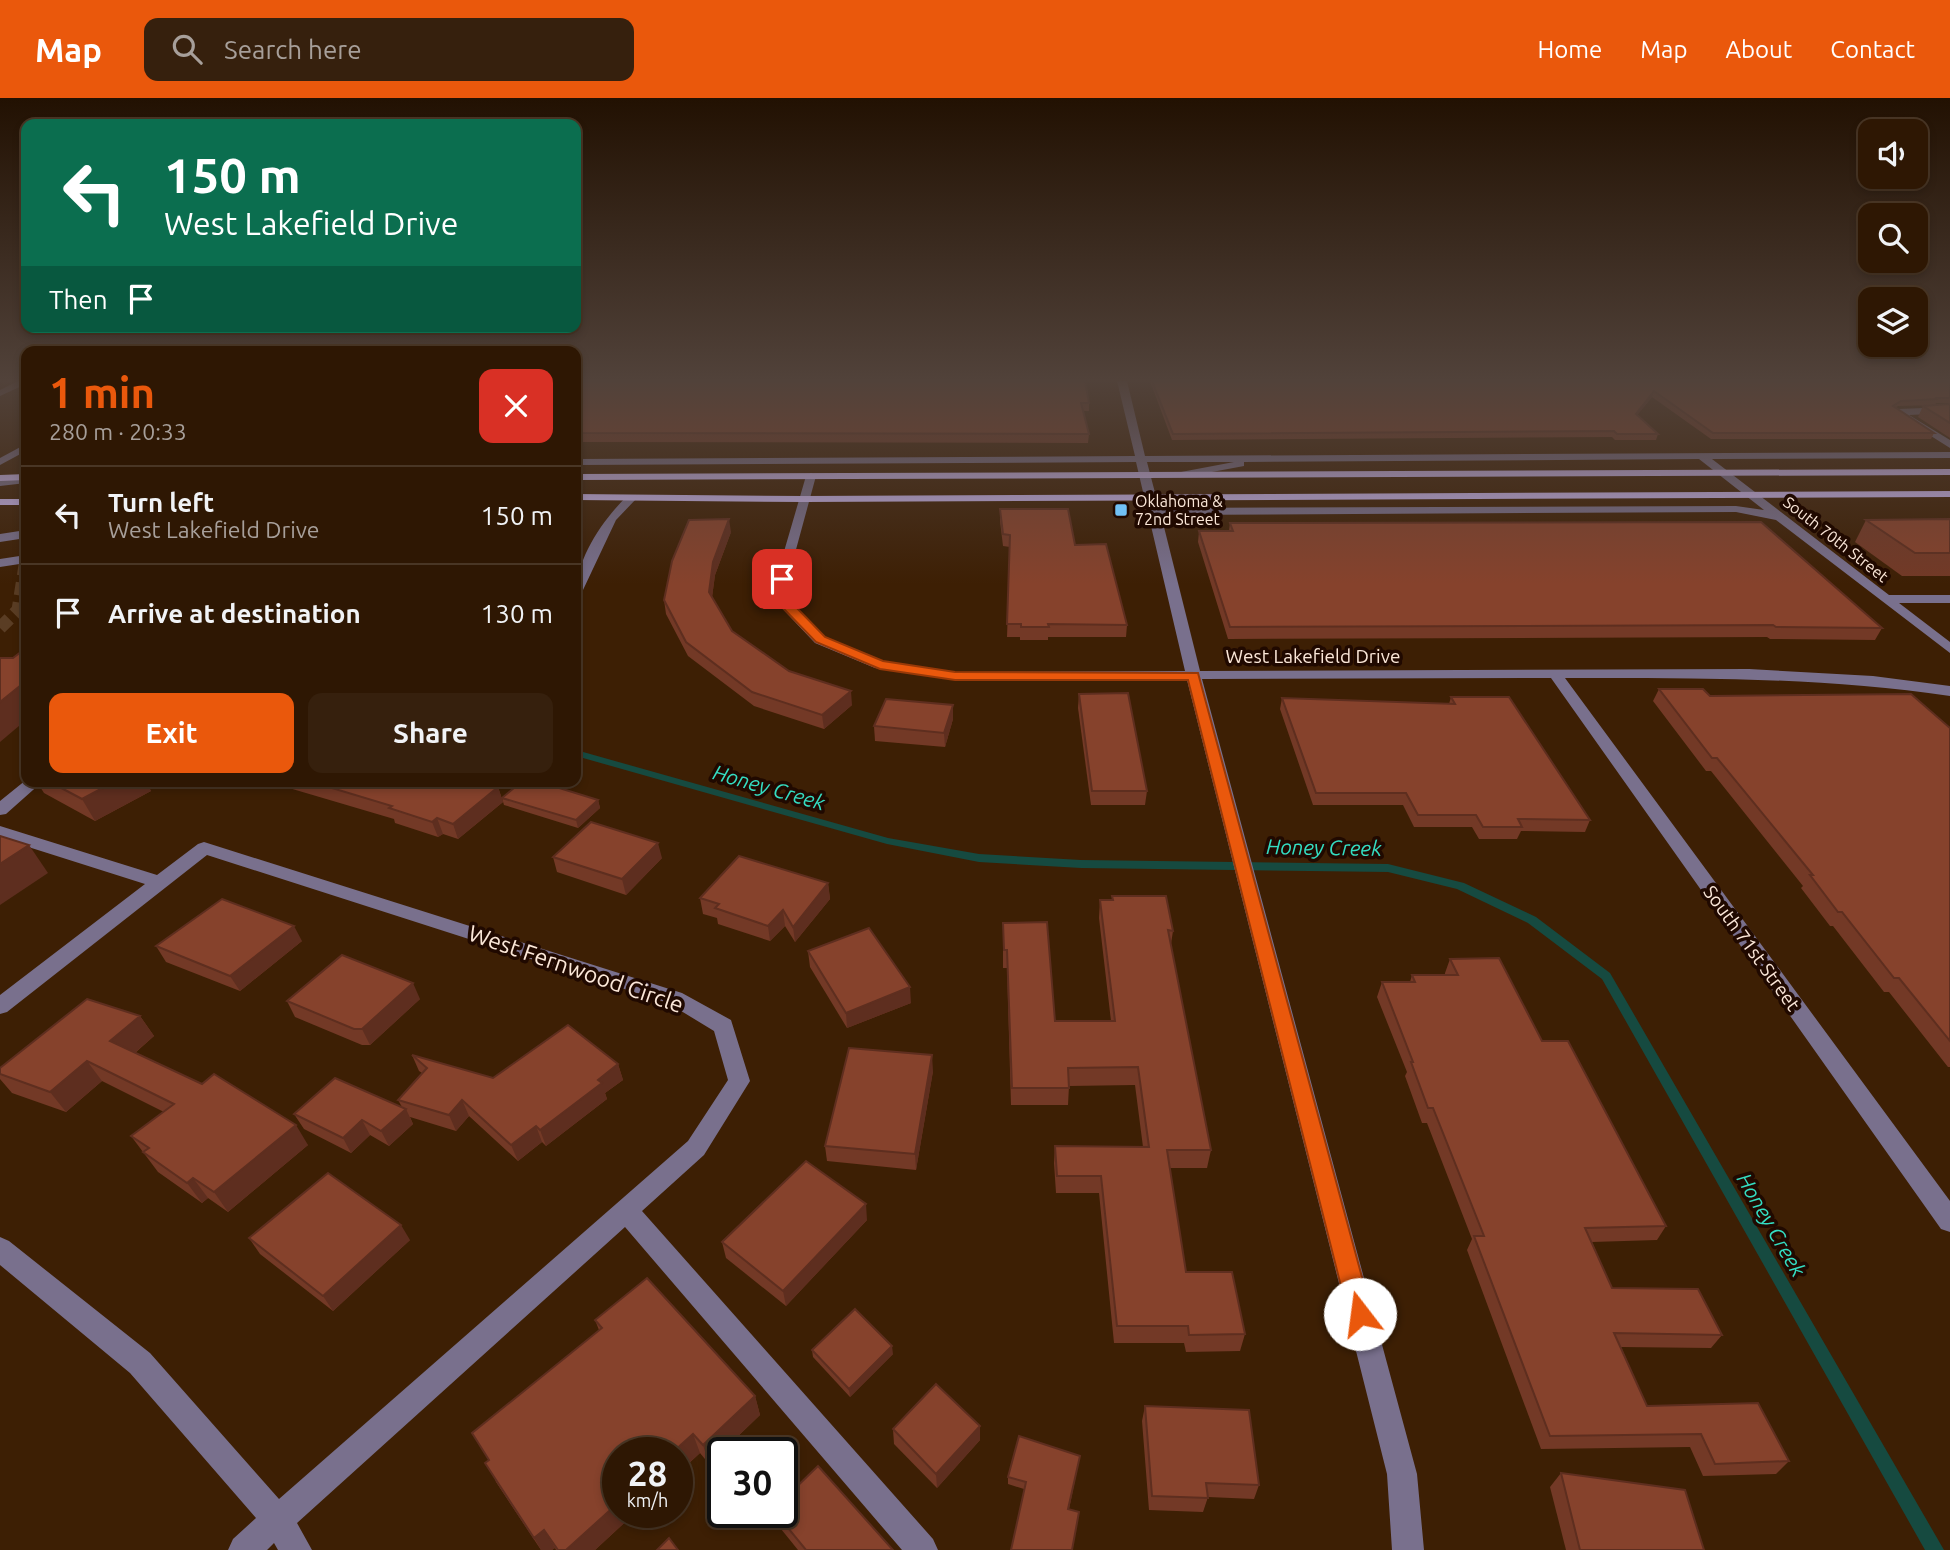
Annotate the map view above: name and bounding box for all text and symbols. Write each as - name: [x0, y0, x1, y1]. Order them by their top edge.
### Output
- search box: [144, 18, 634, 81]
- icon: search: [168, 30, 206, 68]
- text: Map: [35, 31, 102, 68]
- text: Search here: [224, 35, 362, 64]
- text: Home: [1537, 36, 1602, 63]
- text: Map: [1640, 36, 1687, 63]
- text: About: [1725, 36, 1792, 63]
- text: Contact: [1830, 36, 1915, 63]
- map controls: [1858, 119, 1928, 357]
- button: sound: [1858, 119, 1928, 189]
- icon: left: [49, 147, 140, 238]
- text: 150 m: [164, 147, 301, 202]
- button: search: [1858, 203, 1928, 273]
- text: West Lakefield Drive: [164, 205, 458, 241]
- icon: arrive: [122, 280, 160, 318]
- text: Then: [49, 285, 108, 314]
- button: layers: [1858, 287, 1928, 357]
- text: 1 min: [49, 369, 155, 416]
- button: close: [479, 369, 553, 443]
- text: 280 m · 20:33: [49, 419, 187, 444]
- text: Turn left: [108, 488, 214, 517]
- place label: Oklahoma & 72nd Street: [1135, 492, 1223, 528]
- street label: South 70th Street: [1780, 493, 1892, 586]
- icon: left: [49, 496, 87, 534]
- text: 150 m: [481, 501, 553, 530]
- marker: Oklahoma & 72nd Street: [1113, 502, 1129, 518]
- text: West Lakefield Drive: [108, 517, 320, 542]
- pin: [752, 549, 812, 609]
- icon: arrive: [763, 560, 801, 598]
- icon: arrive: [49, 594, 87, 632]
- text: Arrive at destination: [108, 599, 361, 628]
- text: 130 m: [481, 599, 553, 628]
- street label: West Lakefield Drive: [1226, 645, 1400, 667]
- button: Exit: [49, 693, 294, 773]
- button: Share: [308, 693, 553, 773]
- water label: Honey Creek: [710, 760, 828, 815]
- water label: Honey Creek: [1266, 834, 1382, 860]
- street label: South 71st Street: [1699, 881, 1805, 1015]
- street label: West Fernwood Circle: [465, 920, 687, 1017]
- water label: Honey Creek: [1733, 1168, 1811, 1281]
- position arrow: [1323, 1277, 1397, 1351]
- speed limit sign: 30: [707, 1437, 798, 1528]
- text: 28: [628, 1453, 667, 1493]
- text: km/h: [627, 1490, 668, 1510]

